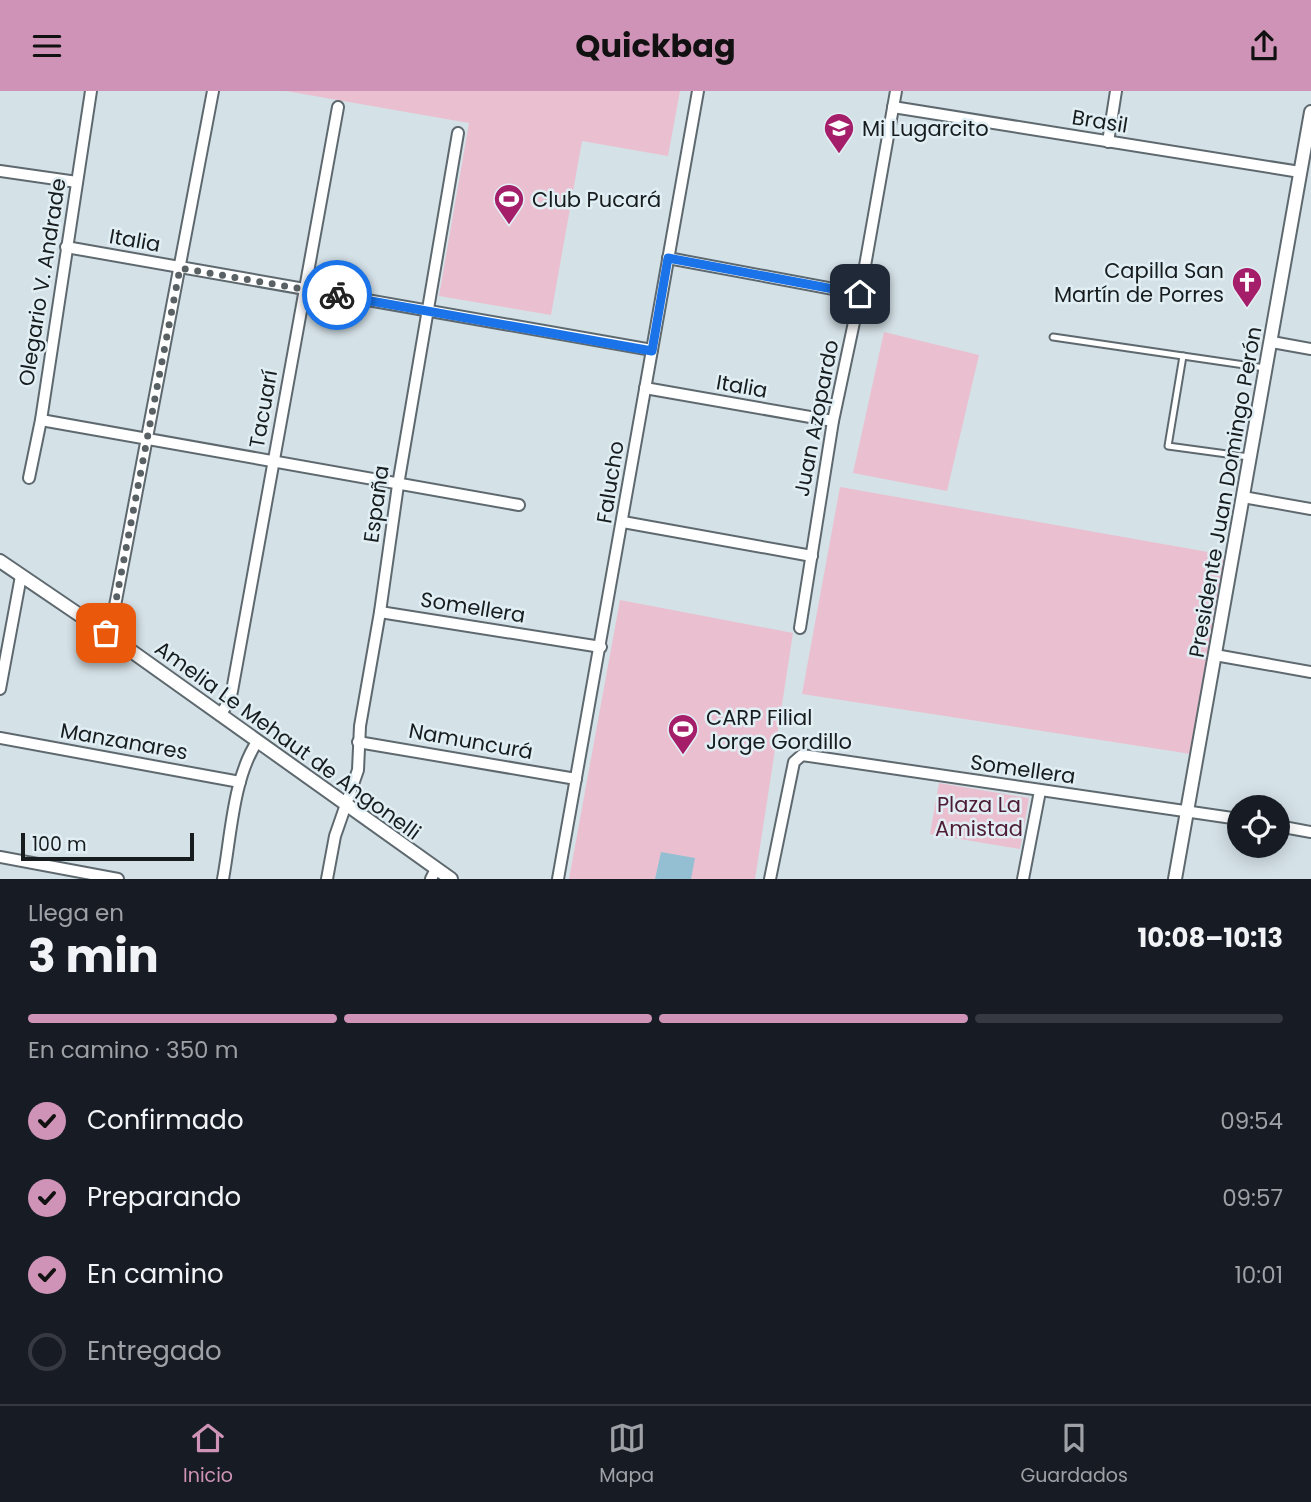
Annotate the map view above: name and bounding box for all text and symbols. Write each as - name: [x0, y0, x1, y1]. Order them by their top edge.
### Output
- text: Quickbag: [575, 23, 736, 68]
- icon: menu: [28, 27, 66, 65]
- icon: share: [1245, 27, 1283, 65]
- street label: Brasil: [1070, 102, 1130, 140]
- school or university icon: Mi Lugarcito: [822, 111, 856, 155]
- place label: Mi Lugarcito: [862, 114, 989, 143]
- street label: Olegario V. Andrade: [11, 176, 73, 388]
- sports icon: Club Pucará: [492, 182, 526, 226]
- place label: Club Pucará: [532, 185, 661, 214]
- street label: Italia: [107, 221, 163, 259]
- place label: Capilla San Martín de Porres: [1054, 256, 1224, 309]
- courier: [302, 260, 372, 330]
- pin: [830, 264, 890, 324]
- church icon: Capilla San Martín de Porres: [1230, 265, 1264, 309]
- icon: home: [841, 275, 879, 313]
- icon: bike: [318, 276, 356, 314]
- street label: Presidente Juan Domingo Perón: [1182, 324, 1268, 660]
- street label: Juan Azopardo: [787, 337, 845, 499]
- street label: Italia: [714, 367, 770, 405]
- street label: Tacuarí: [242, 368, 284, 450]
- street label: Falucho: [589, 439, 631, 525]
- street label: España: [356, 463, 396, 545]
- street label: Somellera: [418, 584, 528, 630]
- pin: [76, 603, 136, 663]
- icon: bag: [87, 614, 125, 652]
- street label: Amelia Le Mehaut de Angonelli: [149, 634, 427, 846]
- place label: CARP Filial Jorge Gordillo: [706, 703, 852, 756]
- sports icon: CARP Filial Jorge Gordillo: [666, 712, 700, 756]
- street label: Manzanares: [58, 716, 190, 766]
- street label: Namuncurá: [407, 716, 535, 766]
- street label: Somellera: [969, 747, 1077, 791]
- park label: Plaza La Amistad: [935, 790, 1023, 843]
- map controls: [1227, 795, 1290, 858]
- button: locate: [1227, 795, 1290, 858]
- scale bar: [21, 830, 194, 862]
- text: 100 m: [32, 831, 87, 858]
- text: Llega en: [28, 897, 124, 929]
- text: 10:08–10:13: [1137, 920, 1283, 956]
- text: 3 min: [28, 924, 159, 988]
- text: En camino · 350 m: [28, 1034, 238, 1066]
- icon: check: [28, 1102, 66, 1140]
- text: Confirmado: [87, 1102, 244, 1138]
- text: 09:54: [1220, 1105, 1283, 1137]
- icon: check: [28, 1179, 66, 1217]
- text: Preparando: [87, 1179, 241, 1215]
- text: 09:57: [1222, 1182, 1283, 1214]
- icon: check: [28, 1256, 66, 1294]
- text: En camino: [87, 1256, 224, 1292]
- text: 10:01: [1234, 1259, 1283, 1291]
- text: Entregado: [87, 1333, 222, 1369]
- tab: Inicio: [183, 1419, 233, 1490]
- tab: Mapa: [599, 1419, 654, 1490]
- tab: Guardados: [1020, 1419, 1128, 1490]

